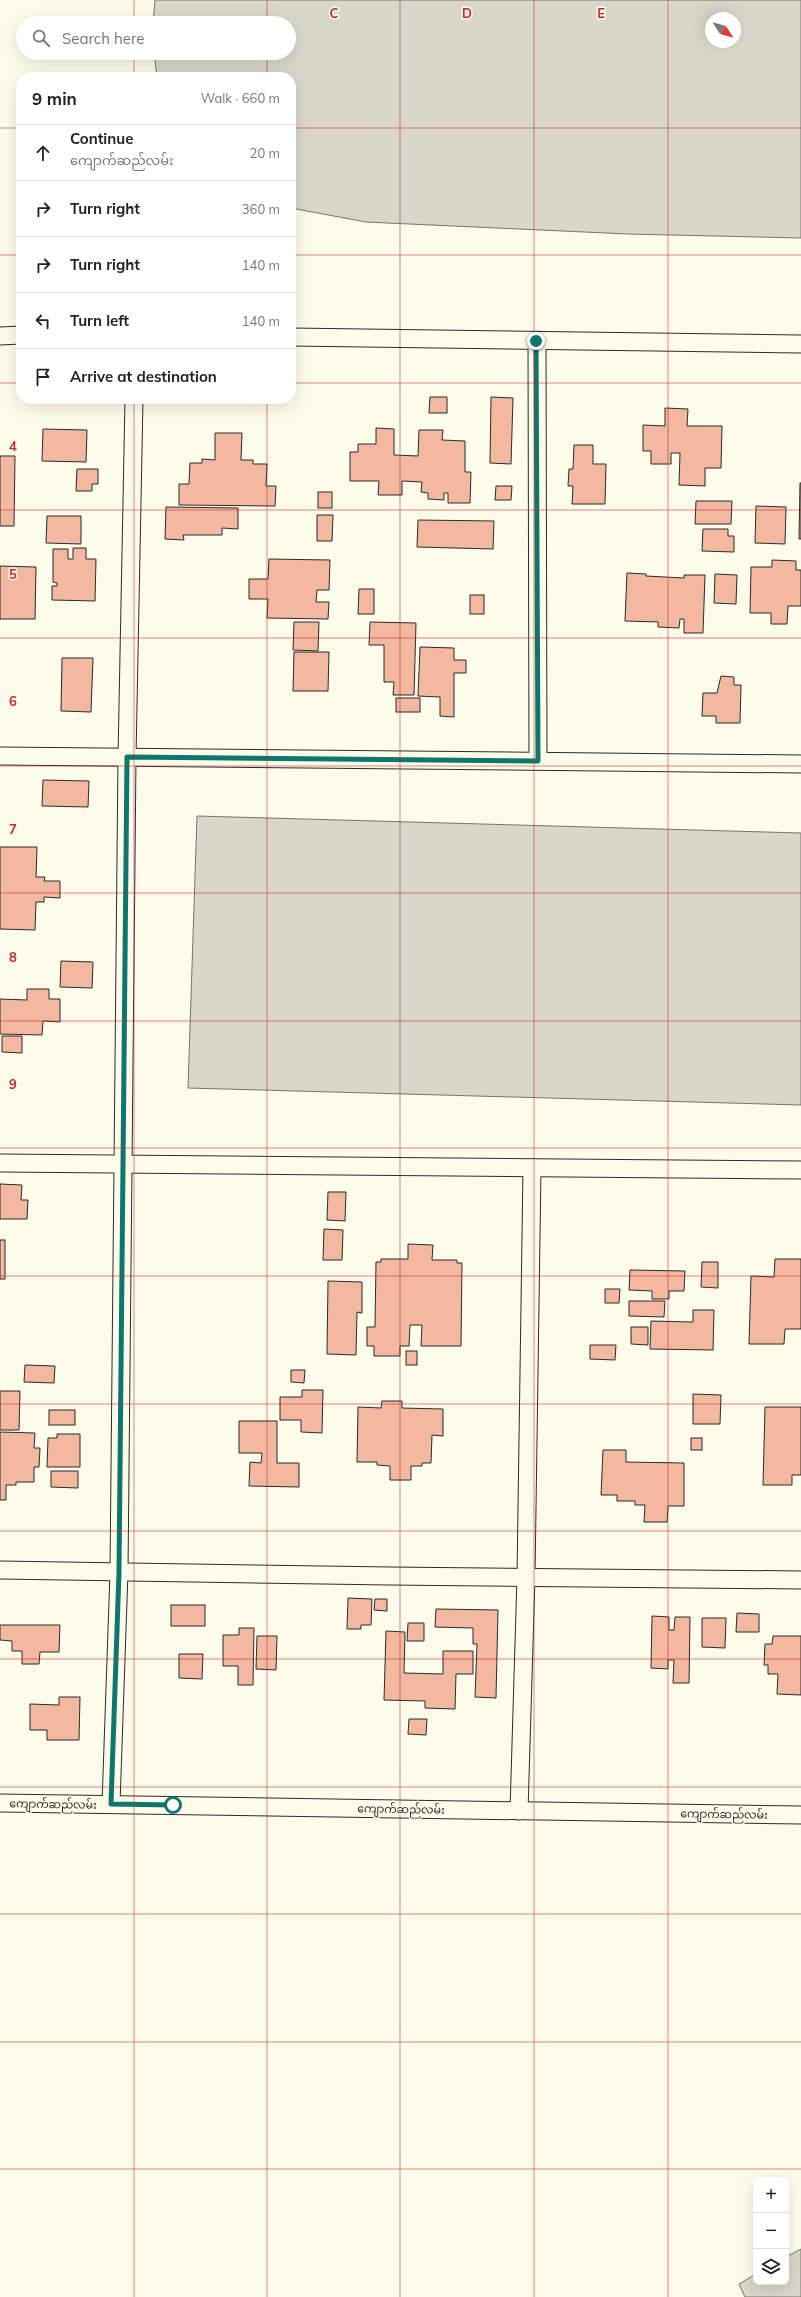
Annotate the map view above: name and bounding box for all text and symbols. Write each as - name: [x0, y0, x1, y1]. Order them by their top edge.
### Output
- text: C: [330, 5, 339, 21]
- text: D: [462, 5, 472, 21]
- text: E: [597, 5, 605, 21]
- north arrow: [705, 12, 741, 48]
- search box: [16, 16, 296, 60]
- icon: search: [30, 27, 52, 49]
- text: Search here: [62, 29, 144, 48]
- text: 9 min: [32, 88, 77, 109]
- text: Walk · 660 m: [201, 90, 280, 106]
- text: Continue: [70, 129, 133, 148]
- icon: ahead: [32, 142, 54, 164]
- text: 20 m: [250, 145, 280, 161]
- text: ကျောက်ဆည်လမ်း: [70, 152, 174, 168]
- icon: right: [32, 198, 54, 220]
- text: Turn right: [70, 199, 140, 218]
- text: 360 m: [242, 201, 280, 217]
- icon: right: [32, 254, 54, 276]
- text: Turn right: [70, 255, 140, 274]
- text: 140 m: [242, 257, 280, 273]
- icon: left: [32, 310, 54, 332]
- text: Turn left: [70, 311, 129, 330]
- text: 140 m: [242, 313, 280, 329]
- route end: [527, 332, 545, 350]
- icon: arrive: [32, 366, 54, 388]
- text: Arrive at destination: [70, 367, 217, 386]
- text: 4: [9, 438, 17, 454]
- text: 5: [9, 566, 17, 582]
- text: 6: [9, 693, 17, 709]
- text: 7: [9, 821, 17, 837]
- text: 8: [9, 949, 17, 965]
- text: 9: [9, 1076, 17, 1092]
- street label: ကျောက်ဆည်လမ်း: [9, 1796, 97, 1814]
- route start: [164, 1796, 182, 1814]
- street label: ကျောက်ဆည်လမ်း: [357, 1801, 445, 1819]
- street label: ကျောက်ဆည်လမ်း: [680, 1806, 768, 1824]
- map controls: [753, 2177, 789, 2285]
- button: +: [753, 2177, 789, 2213]
- button: −: [753, 2213, 789, 2249]
- button: layers: [753, 2249, 789, 2285]

